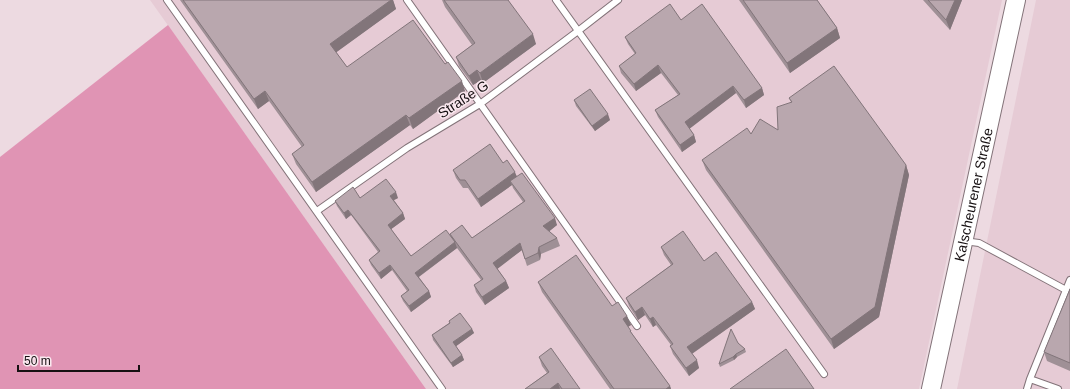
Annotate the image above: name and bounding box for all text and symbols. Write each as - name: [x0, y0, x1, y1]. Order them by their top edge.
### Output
- street label: Straße G: [435, 77, 491, 121]
- street label: Kalscheurener Straße: [951, 126, 996, 263]
- scale bar: [18, 347, 139, 373]
- text: 50 m: [24, 354, 51, 368]

